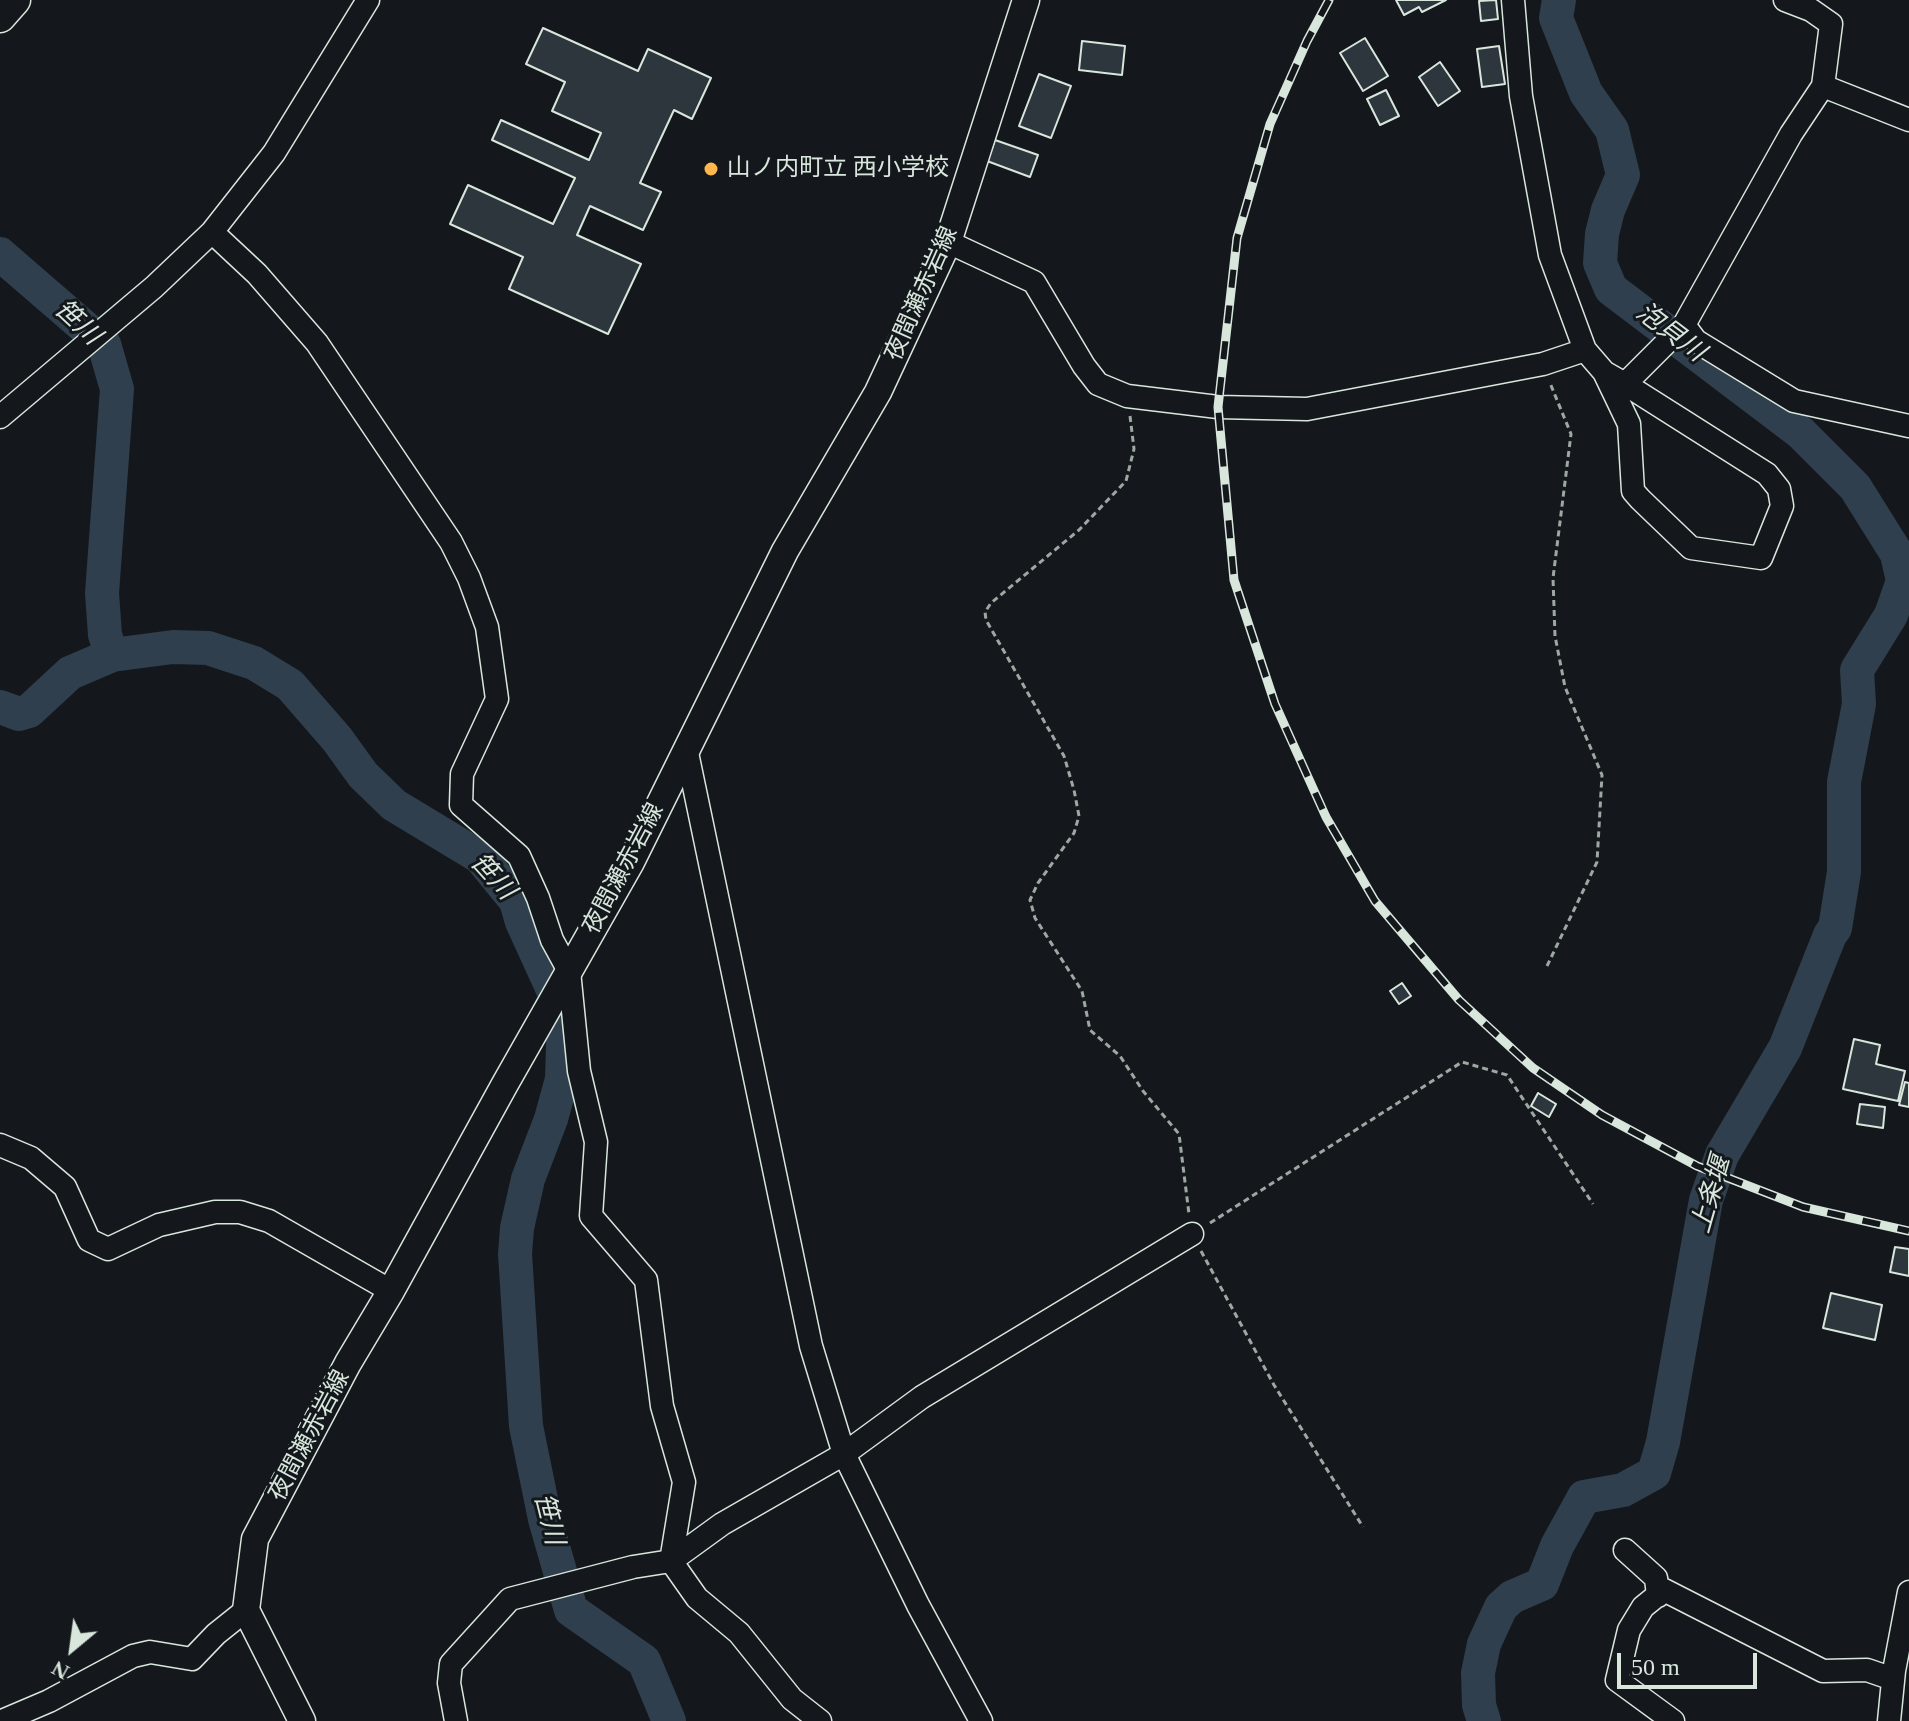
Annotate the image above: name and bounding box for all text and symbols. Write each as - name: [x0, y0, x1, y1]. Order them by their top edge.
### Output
- place label: 山ノ内町立 西小学校: [727, 155, 949, 183]
- marker: 山ノ内町立 西小学校: [702, 160, 720, 178]
- street label: 夜間瀬赤岩線: [880, 222, 964, 366]
- water label: 笹川: [47, 294, 107, 352]
- water label: 泡貝川: [1629, 297, 1711, 369]
- street label: 夜間瀬赤岩線: [577, 799, 671, 939]
- water label: 笹川: [463, 847, 521, 907]
- water label: 上条堰: [1686, 1153, 1738, 1237]
- street label: 夜間瀬赤岩線: [263, 1366, 357, 1506]
- water label: 笹川: [527, 1490, 569, 1548]
- north arrow: [32, 1609, 112, 1689]
- scale bar: [1621, 1637, 1761, 1687]
- text: 50 m: [1631, 1654, 1680, 1680]
- text: N: [47, 1656, 73, 1685]

